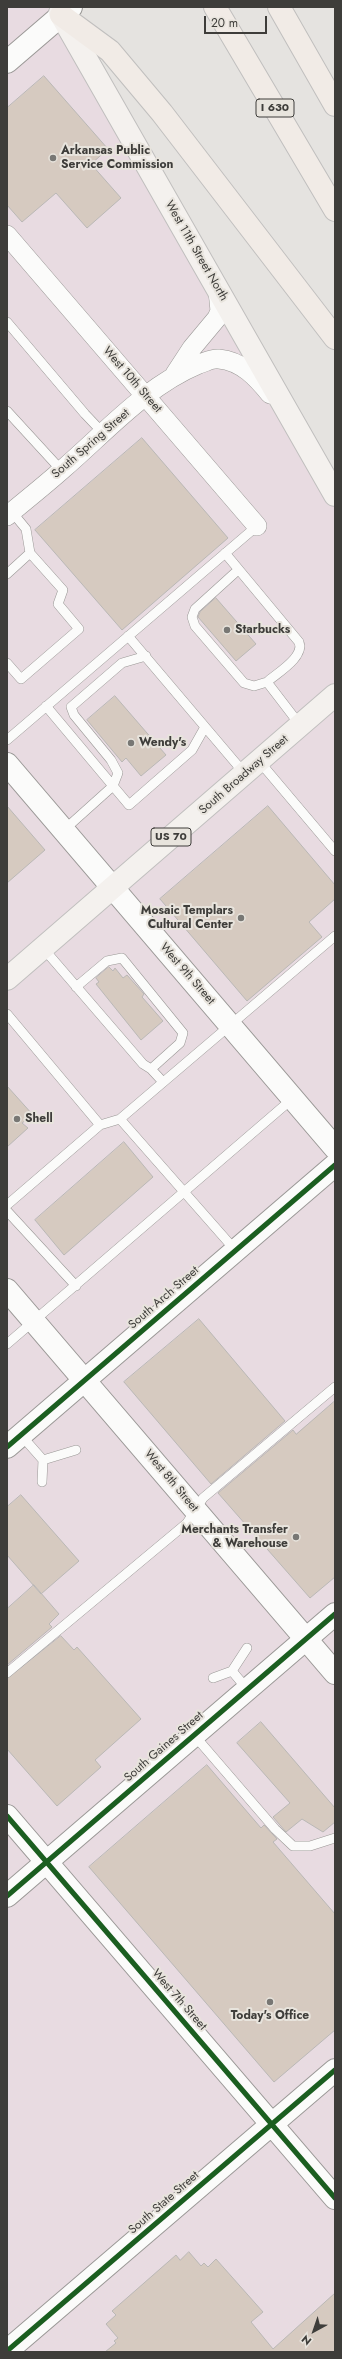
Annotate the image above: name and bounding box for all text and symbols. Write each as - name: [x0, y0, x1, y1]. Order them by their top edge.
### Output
- scale bar: [206, 8, 269, 34]
- text: 20 m: [211, 14, 238, 32]
- road number: I 630: [256, 99, 294, 117]
- place label: Arkansas Public Service Commission: [61, 144, 173, 172]
- marker: Arkansas Public Service Commission: [48, 153, 58, 163]
- street label: West 11th Street North: [161, 198, 231, 304]
- street label: West 10th Street: [100, 344, 164, 416]
- street label: South Spring Street: [49, 406, 133, 482]
- place label: Starbucks: [235, 623, 290, 637]
- marker: Starbucks: [222, 625, 232, 635]
- street label: South Broadway Street: [196, 732, 292, 818]
- place label: Wendy's: [139, 736, 186, 750]
- marker: Wendy's: [126, 738, 136, 748]
- road number: US 70: [151, 828, 191, 846]
- place label: Mosaic Templars Cultural Center: [141, 904, 233, 932]
- marker: Mosaic Templars Cultural Center: [236, 913, 246, 923]
- street label: West 9th Street: [156, 940, 218, 1008]
- place label: Shell: [25, 1112, 53, 1126]
- marker: Shell: [12, 1114, 22, 1124]
- street label: South Arch Street: [126, 1264, 202, 1332]
- street label: West 8th Street: [141, 1447, 201, 1515]
- place label: Merchants Transfer & Warehouse: [181, 1523, 288, 1551]
- marker: Merchants Transfer & Warehouse: [291, 1532, 301, 1542]
- street label: South Gaines Street: [122, 1709, 206, 1785]
- street label: West 7th Street: [149, 1967, 209, 2033]
- marker: Today's Office: [265, 1997, 275, 2007]
- place label: Today's Office: [231, 2009, 309, 2023]
- street label: South State Street: [126, 2168, 202, 2238]
- north arrow: [294, 2311, 334, 2351]
- text: N: [298, 2331, 315, 2349]

